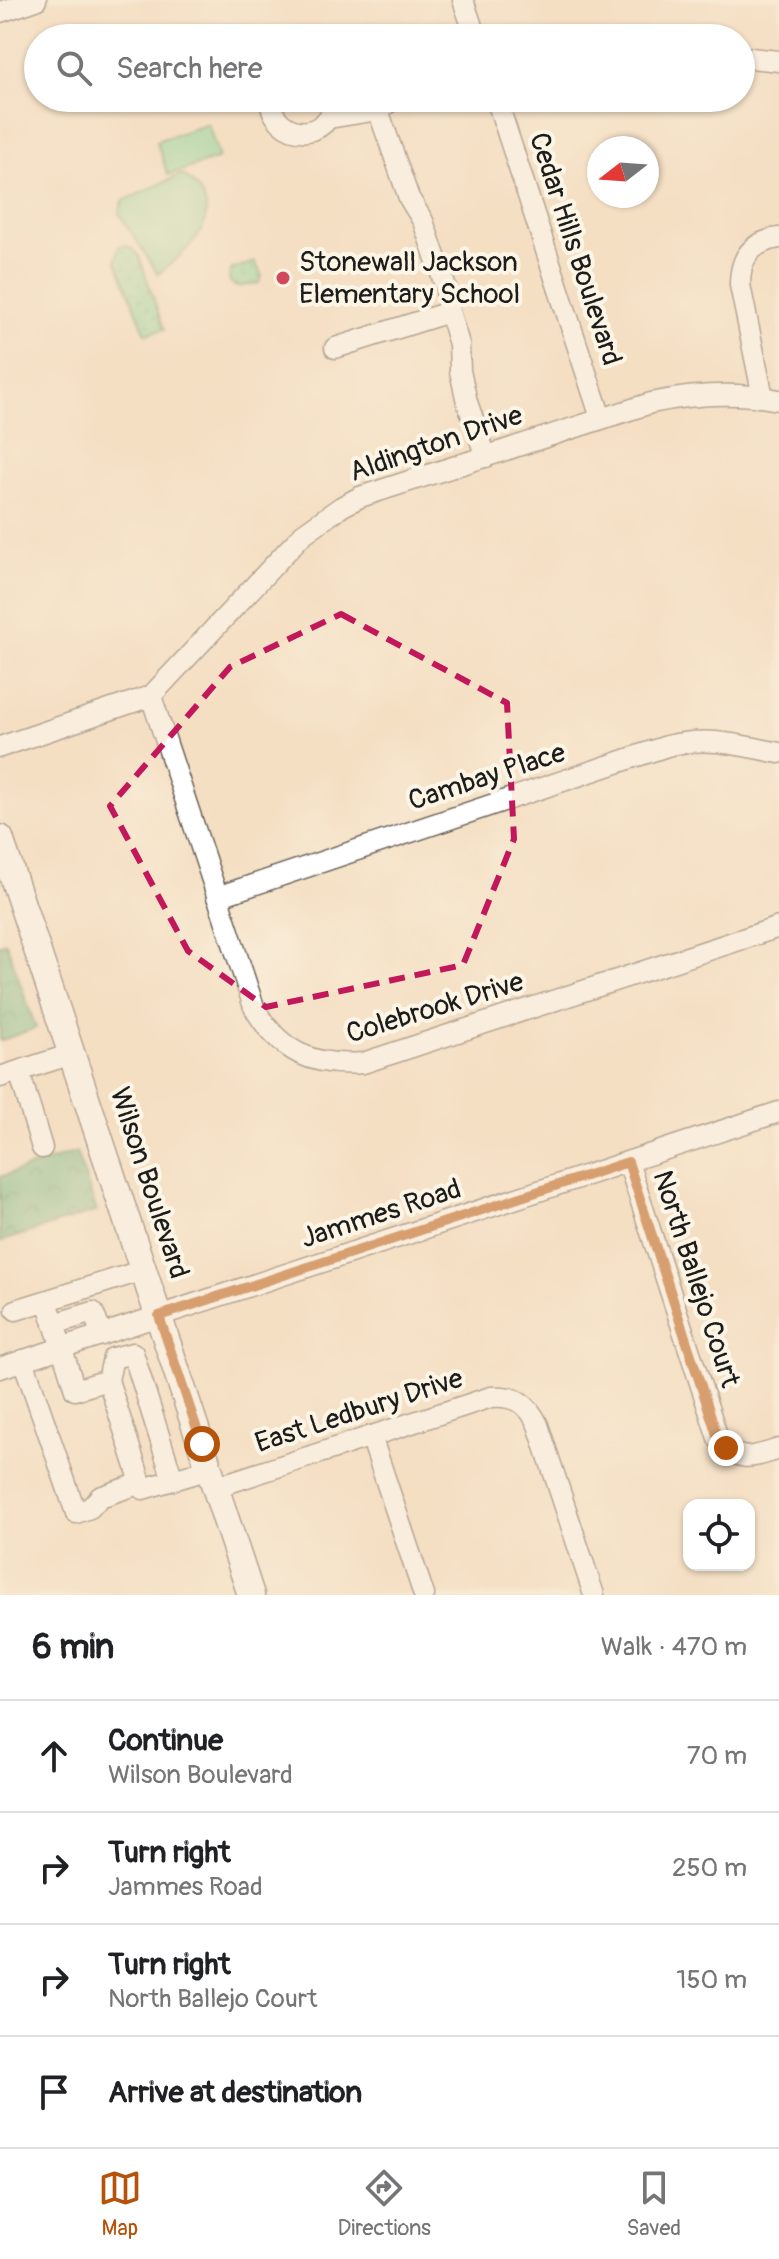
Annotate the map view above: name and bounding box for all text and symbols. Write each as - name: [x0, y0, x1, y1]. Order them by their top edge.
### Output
- search box: [24, 24, 755, 112]
- icon: search: [52, 46, 96, 90]
- text: Search here: [116, 50, 263, 87]
- street label: Cedar Hills Boulevard: [521, 128, 629, 370]
- north arrow: [587, 136, 659, 208]
- place label: Stonewall Jackson Elementary School: [299, 245, 520, 312]
- marker: Stonewall Jackson Elementary School: [274, 269, 292, 287]
- street label: Aldington Drive: [345, 398, 527, 490]
- street label: Cambay Place: [404, 735, 570, 819]
- street label: Colebrook Drive: [342, 964, 528, 1052]
- street label: Wilson Boulevard: [102, 1083, 196, 1283]
- street label: North Ballejo Court: [644, 1166, 748, 1392]
- street label: Jammes Road: [296, 1172, 466, 1256]
- street label: East Ledbury Drive: [251, 1361, 468, 1461]
- route start: [184, 1426, 220, 1462]
- route end: [708, 1430, 744, 1466]
- map controls: [683, 1499, 755, 1571]
- button: locate: [683, 1499, 755, 1571]
- text: 6 min: [32, 1626, 114, 1669]
- text: Walk · 470 m: [601, 1631, 747, 1663]
- text: Continue: [108, 1722, 223, 1759]
- icon: ahead: [32, 1734, 76, 1778]
- text: 70 m: [687, 1740, 747, 1772]
- text: Wilson Boulevard: [108, 1759, 293, 1791]
- text: Turn right: [108, 1834, 231, 1871]
- icon: right: [32, 1846, 76, 1890]
- text: 250 m: [672, 1852, 747, 1884]
- text: Jammes Road: [108, 1871, 263, 1903]
- text: Turn right: [108, 1946, 231, 1983]
- icon: right: [32, 1958, 76, 2002]
- text: 150 m: [676, 1964, 747, 1996]
- text: North Ballejo Court: [108, 1983, 318, 2015]
- icon: arrive: [32, 2070, 76, 2114]
- text: Arrive at destination: [108, 2074, 362, 2111]
- tab: Map: [98, 2166, 142, 2242]
- tab: Directions: [338, 2166, 431, 2242]
- tab: Saved: [627, 2166, 681, 2242]

